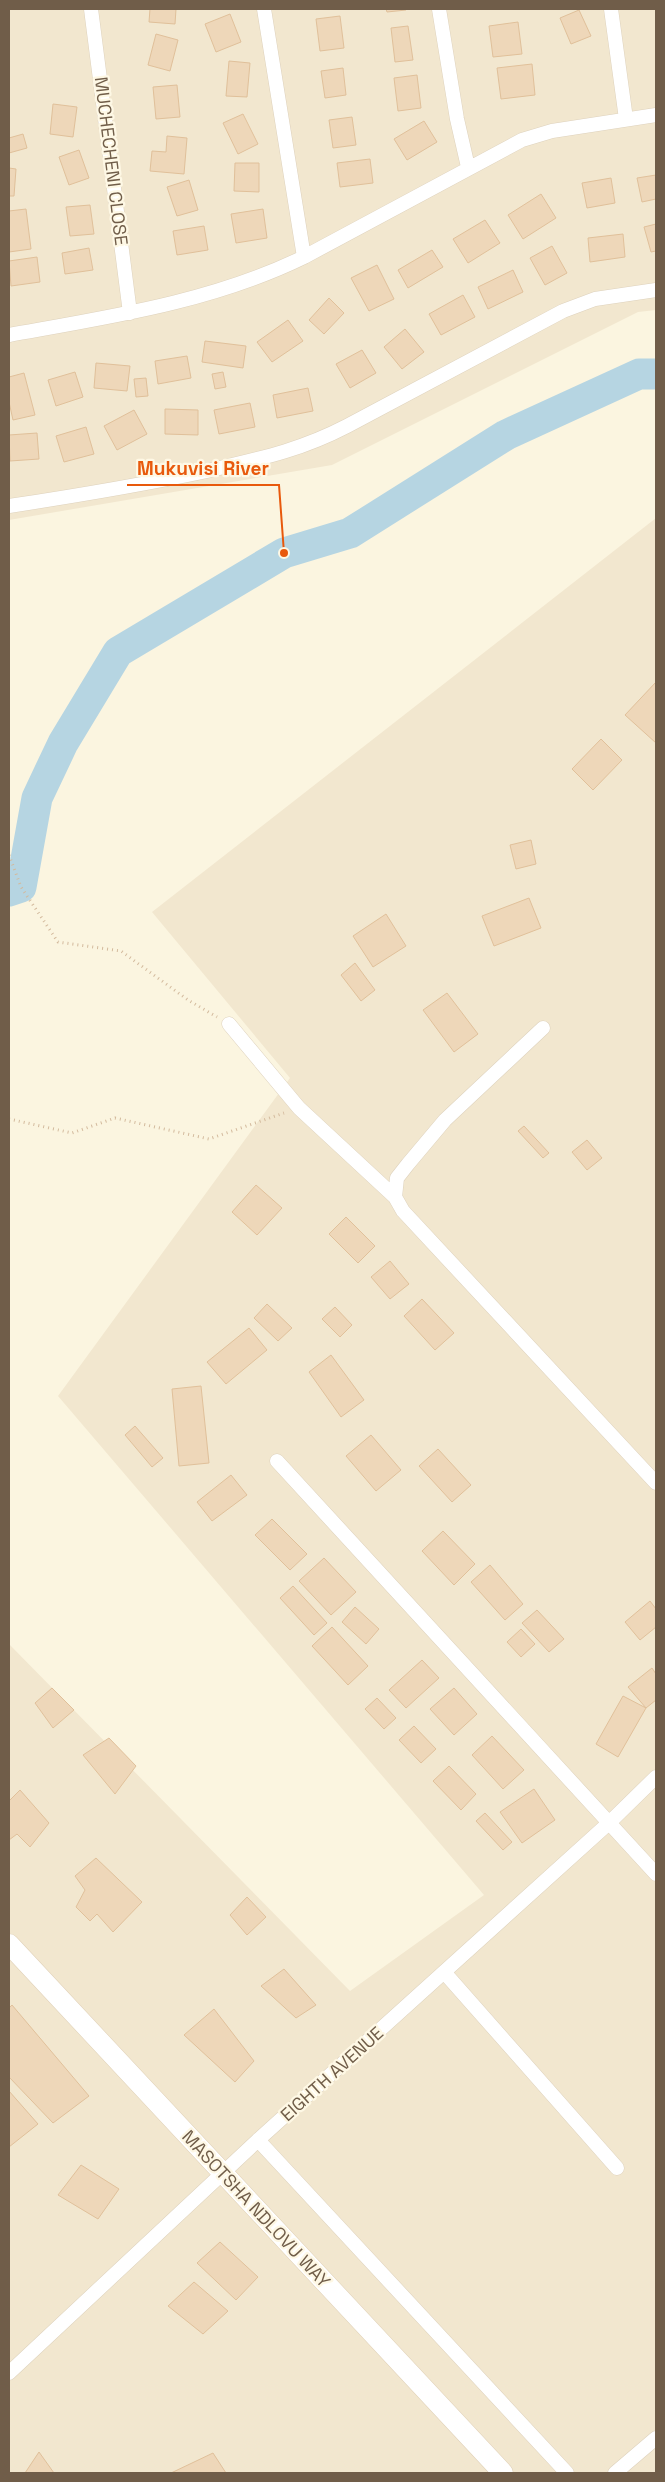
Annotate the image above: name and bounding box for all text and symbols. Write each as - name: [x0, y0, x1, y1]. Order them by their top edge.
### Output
- street label: MUCHECHENI CLOSE: [90, 75, 133, 247]
- callout: Mukuvisi River: [127, 451, 279, 485]
- text: Mukuvisi River: [137, 456, 269, 481]
- street label: EIGHTH AVENUE: [275, 2021, 388, 2126]
- street label: MASOTSHA NDLOVU WAY: [177, 2125, 335, 2292]

